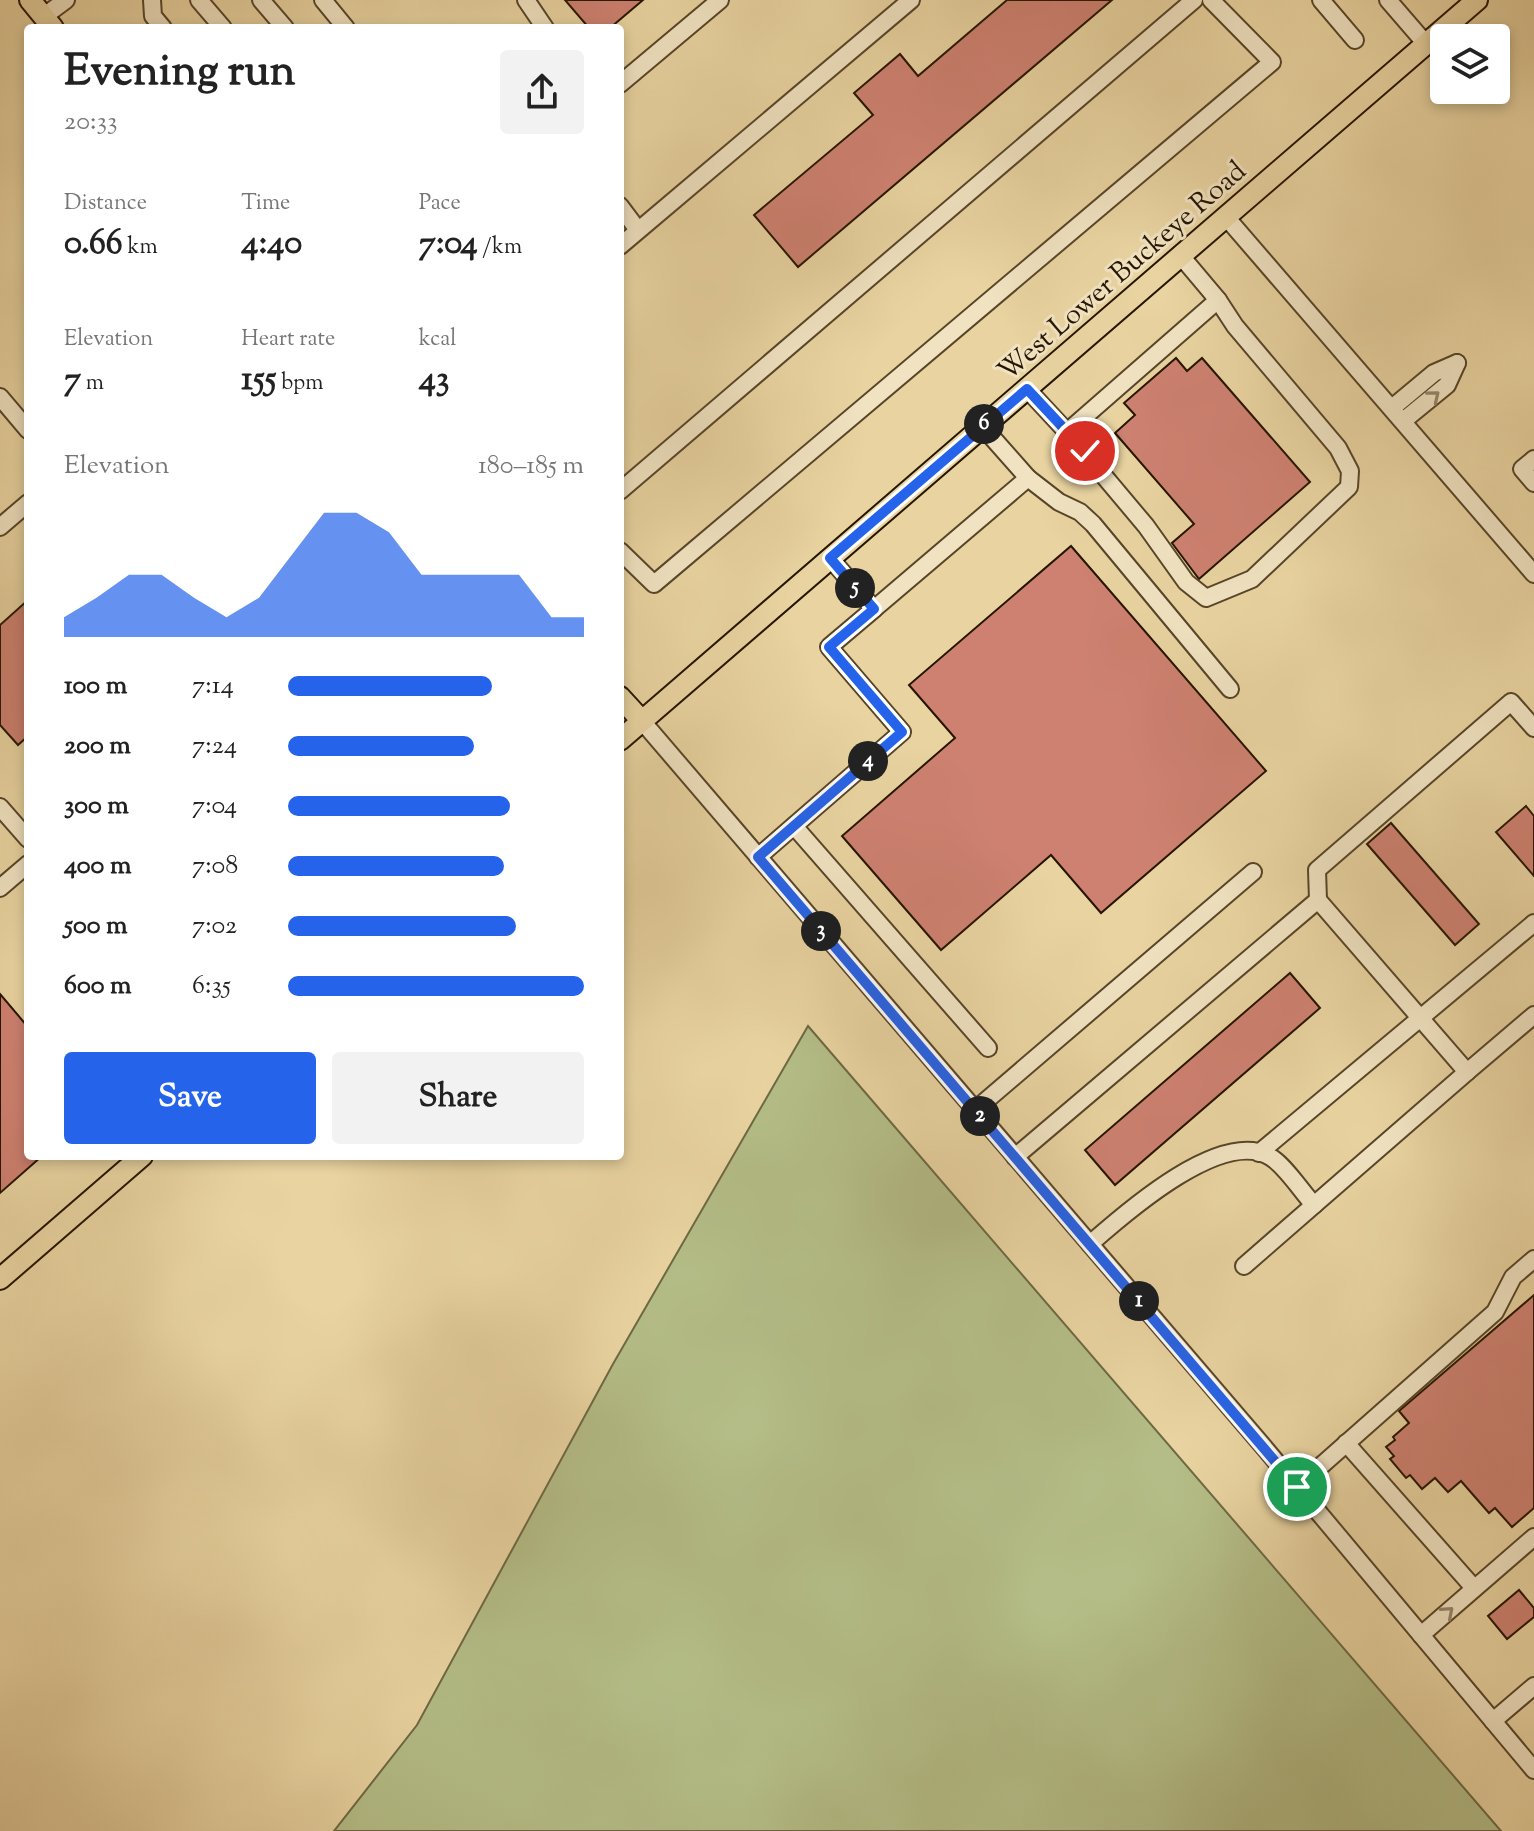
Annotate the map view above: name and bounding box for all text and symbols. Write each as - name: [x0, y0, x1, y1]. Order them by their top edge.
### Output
- map controls: [1430, 24, 1510, 104]
- button: layers: [1430, 24, 1510, 104]
- text: Evening run: [64, 42, 296, 105]
- button: share: [500, 50, 584, 134]
- text: 20:33: [64, 104, 117, 141]
- street label: West Lower Buckeye Road: [990, 153, 1256, 392]
- text: Distance: [64, 188, 147, 220]
- text: Time: [241, 188, 290, 220]
- text: Pace: [419, 188, 461, 220]
- text: 0.66: [64, 220, 123, 269]
- text: 4:40: [241, 220, 302, 269]
- text: 7:04: [419, 220, 478, 269]
- text: km: [123, 232, 158, 264]
- text: /km: [478, 232, 522, 264]
- text: Elevation: [64, 324, 153, 356]
- text: Heart rate: [241, 324, 335, 356]
- text: kcal: [419, 324, 456, 356]
- text: 7: [64, 356, 81, 405]
- text: 155: [241, 356, 276, 405]
- text: 43: [419, 356, 450, 405]
- text: m: [81, 368, 104, 400]
- text: bpm: [276, 368, 323, 400]
- one-way arrow: [1425, 391, 1439, 406]
- pin: 6: [964, 404, 1004, 444]
- text: 6: [979, 408, 989, 440]
- pin: [1051, 417, 1119, 485]
- icon: check: [1063, 429, 1107, 473]
- text: Elevation: [64, 448, 169, 485]
- text: 180–185 m: [478, 448, 584, 485]
- pin: 5: [835, 568, 875, 608]
- text: 5: [851, 572, 859, 604]
- text: 100 m: [64, 668, 127, 705]
- text: 7:14: [192, 668, 234, 705]
- text: 200 m: [64, 728, 131, 765]
- text: 7:24: [192, 728, 237, 765]
- pin: 4: [848, 741, 888, 781]
- text: 4: [862, 745, 874, 777]
- text: 300 m: [64, 788, 129, 825]
- text: 7:04: [192, 788, 237, 825]
- text: 400 m: [64, 848, 131, 885]
- text: 7:08: [192, 848, 238, 885]
- text: 500 m: [64, 908, 127, 945]
- text: 7:02: [192, 908, 237, 945]
- pin: 3: [801, 911, 841, 951]
- text: 3: [817, 915, 825, 947]
- text: 600 m: [64, 968, 131, 1005]
- text: 6:35: [192, 968, 231, 1005]
- button: Save: [64, 1052, 316, 1144]
- button: Share: [332, 1052, 584, 1144]
- pin: 2: [960, 1096, 1000, 1136]
- text: 2: [975, 1100, 985, 1132]
- pin: 1: [1119, 1281, 1159, 1321]
- text: 1: [1135, 1285, 1143, 1317]
- pin: [1263, 1453, 1331, 1521]
- icon: arrive: [1275, 1465, 1319, 1509]
- one-way arrow: [1438, 1607, 1453, 1621]

